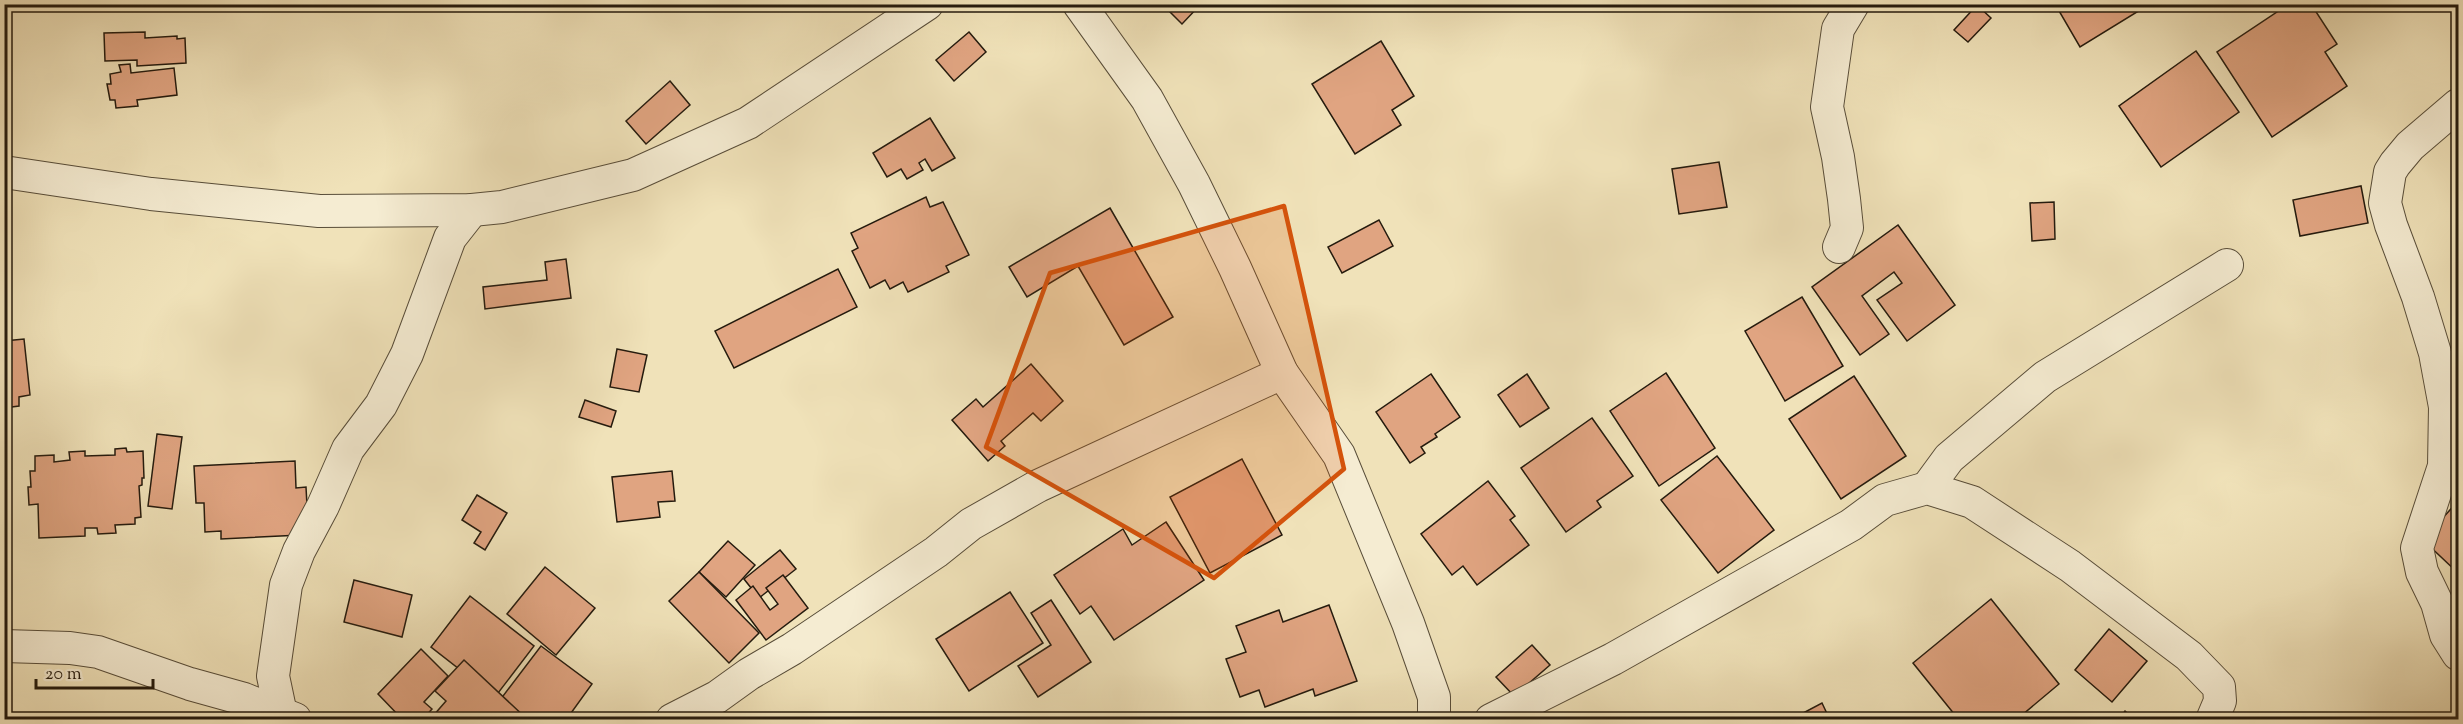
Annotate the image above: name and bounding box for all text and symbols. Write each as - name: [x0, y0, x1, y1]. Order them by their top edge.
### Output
- scale bar: [36, 652, 153, 690]
- text: 20 m: [45, 662, 82, 688]

